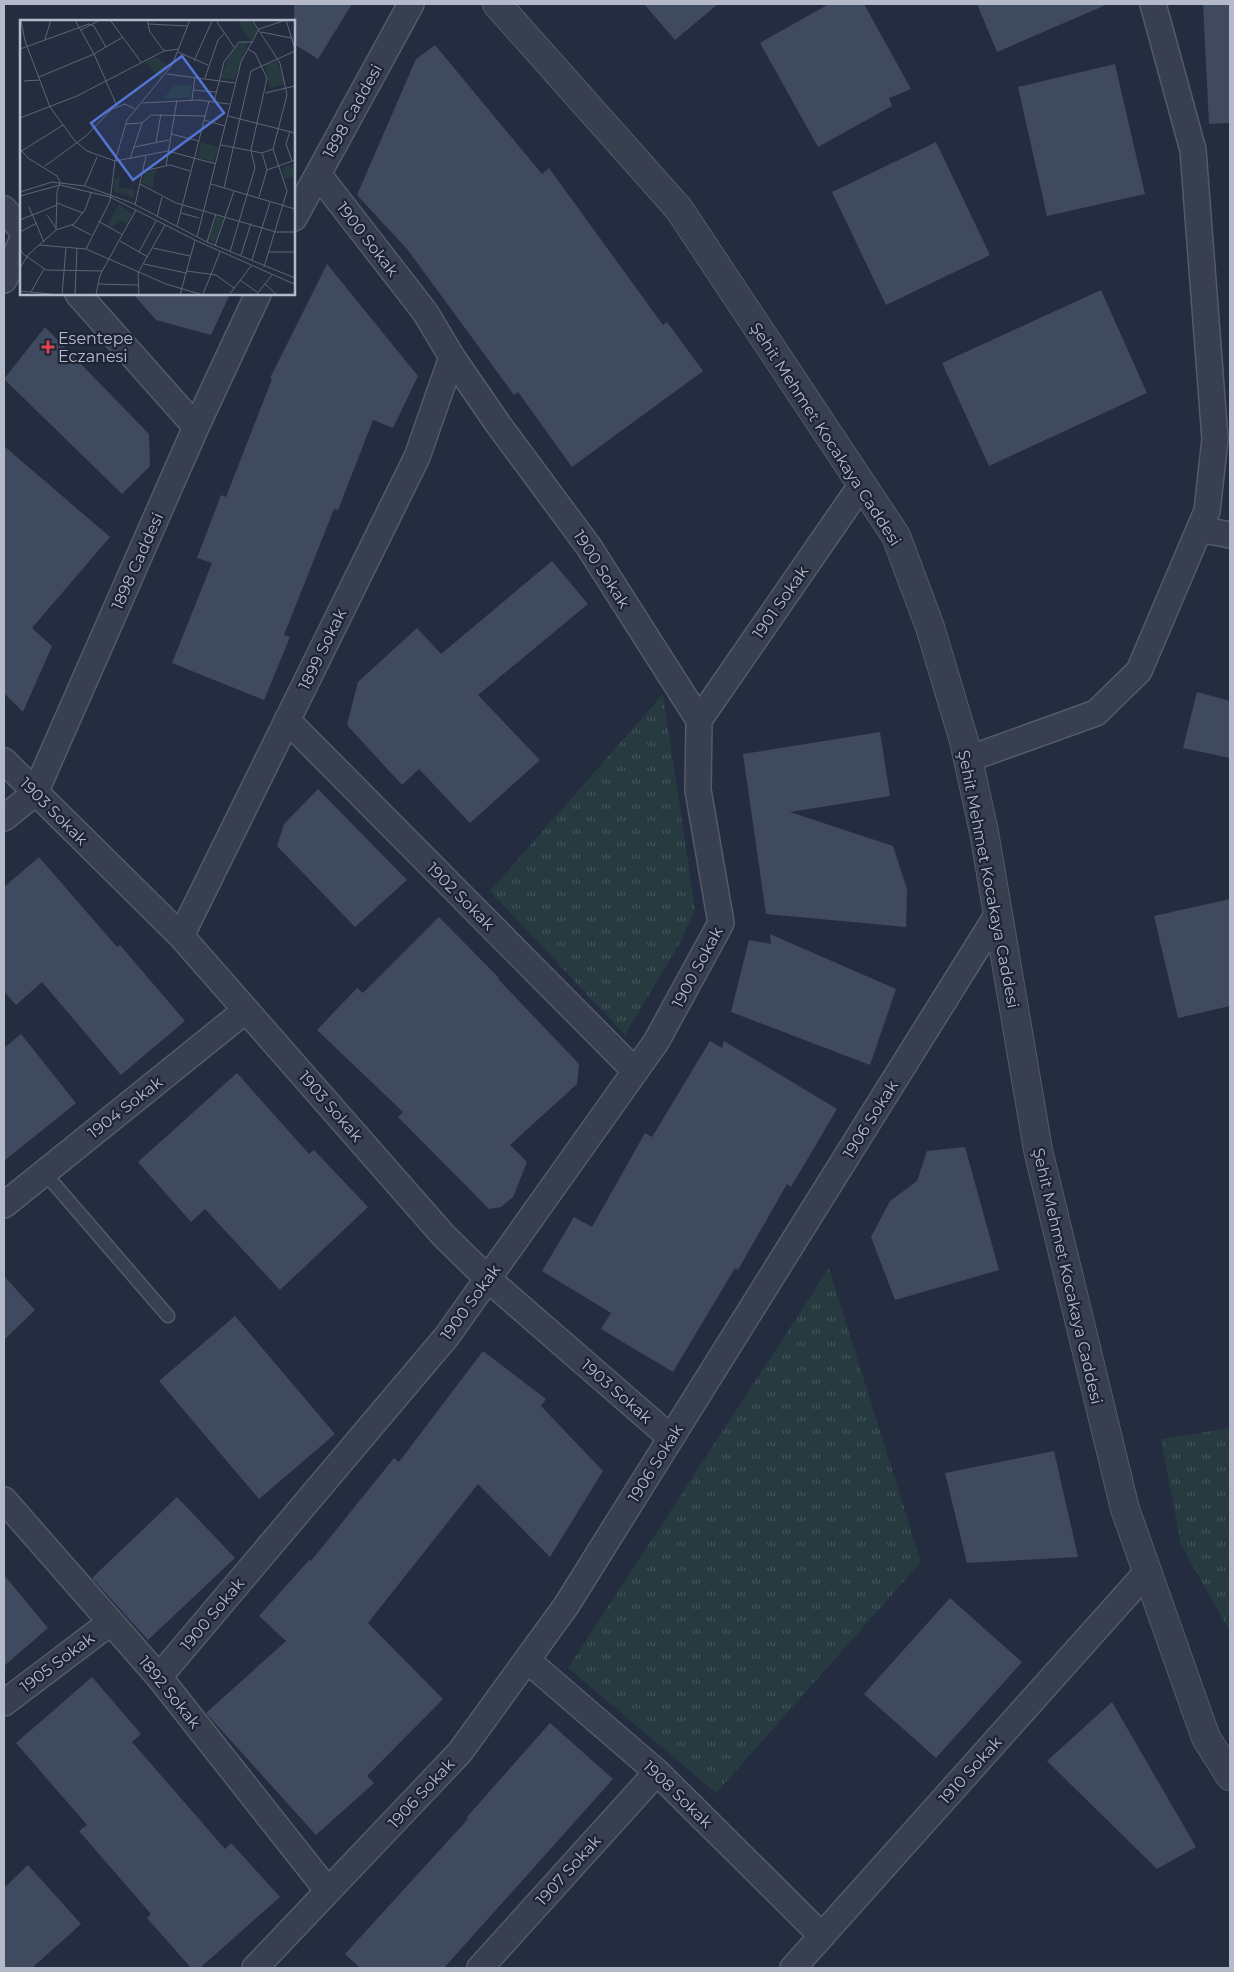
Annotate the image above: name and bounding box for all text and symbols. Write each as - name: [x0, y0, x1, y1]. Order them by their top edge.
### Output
- inset map: [20, 20, 295, 295]
- street label: 1898 Caddesi: [319, 61, 386, 161]
- street label: 1900 Sokak: [333, 198, 403, 281]
- street label: Şehit Mehmet Kocakaya Caddesi: [746, 319, 905, 549]
- place label: Esentepe Eczanesi: [58, 329, 133, 366]
- marker: Esentepe Eczanesi: [42, 341, 54, 353]
- street label: 1898 Caddesi: [108, 510, 167, 613]
- street label: 1900 Sokak: [569, 527, 634, 612]
- street label: 1901 Sokak: [748, 562, 813, 642]
- street label: 1899 Sokak: [295, 605, 350, 693]
- street label: Şehit Mehmet Kocakaya Caddesi: [954, 748, 1023, 1010]
- street label: 1903 Sokak: [16, 774, 92, 849]
- street label: 1902 Sokak: [423, 859, 499, 934]
- street label: 1900 Sokak: [668, 923, 727, 1011]
- street label: 1903 Sokak: [295, 1067, 367, 1146]
- street label: 1904 Sokak: [84, 1072, 167, 1142]
- street label: 1906 Sokak: [839, 1076, 902, 1162]
- street label: Şehit Mehmet Kocakaya Caddesi: [1029, 1146, 1106, 1406]
- street label: 1900 Sokak: [437, 1260, 505, 1344]
- street label: 1903 Sokak: [577, 1356, 656, 1428]
- street label: 1906 Sokak: [624, 1420, 687, 1506]
- street label: 1900 Sokak: [176, 1574, 249, 1655]
- street label: 1905 Sokak: [17, 1628, 98, 1696]
- street label: 1892 Sokak: [135, 1652, 205, 1733]
- street label: 1910 Sokak: [935, 1732, 1006, 1808]
- street label: 1906 Sokak: [384, 1754, 459, 1832]
- street label: 1908 Sokak: [639, 1757, 716, 1832]
- street label: 1907 Sokak: [532, 1831, 605, 1909]

